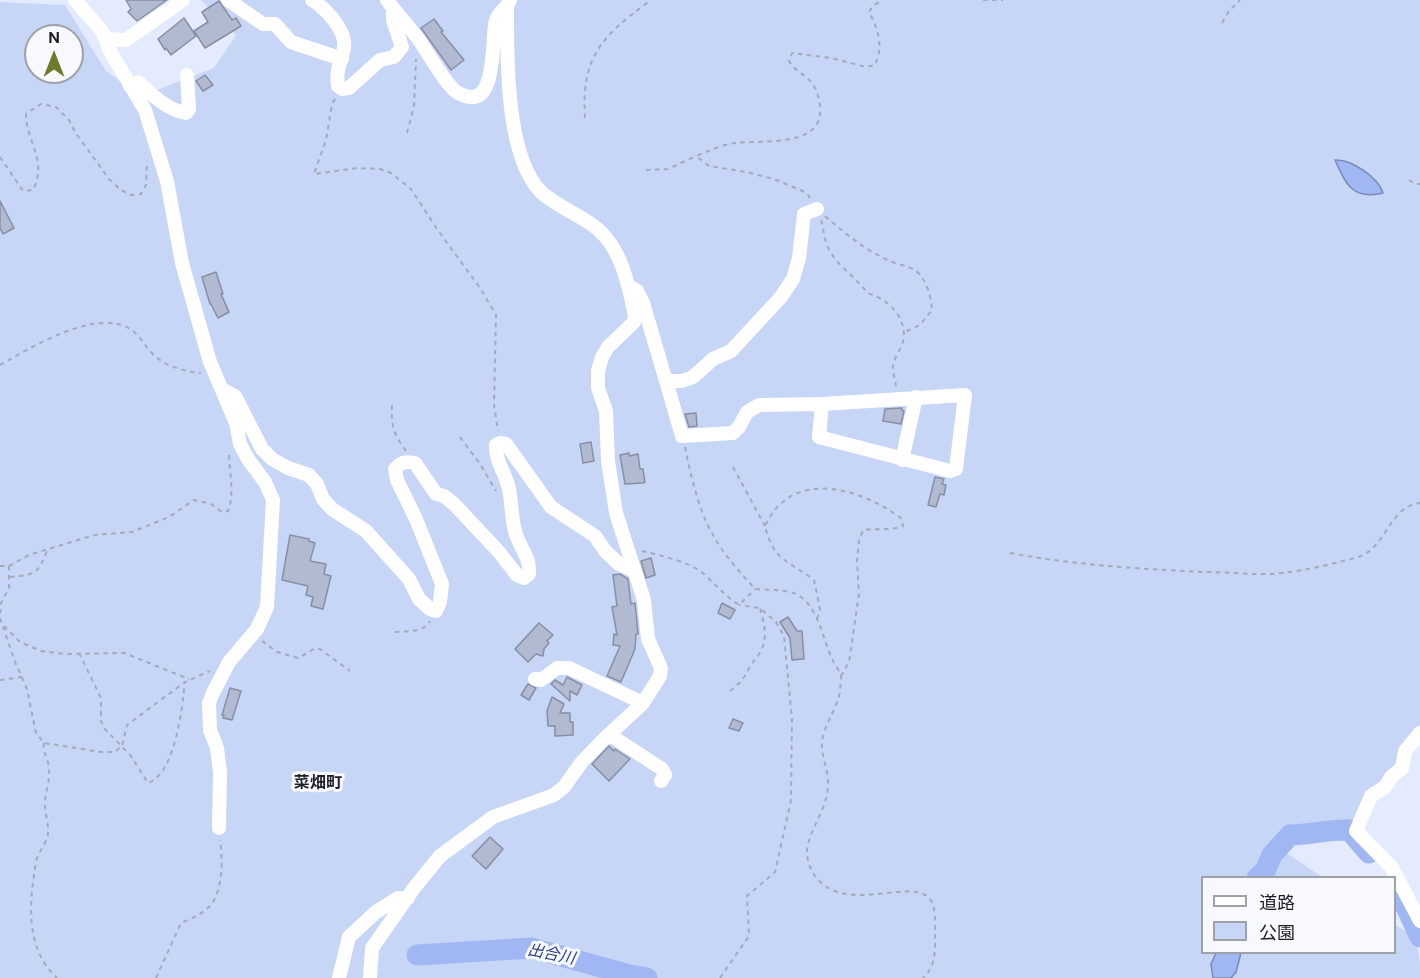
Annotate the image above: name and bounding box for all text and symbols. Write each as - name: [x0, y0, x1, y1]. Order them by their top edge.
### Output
- north arrow: [24, 24, 84, 84]
- text: N: [48, 27, 60, 48]
- district label: 菜畑町: [294, 774, 342, 794]
- legend: [1201, 876, 1396, 954]
- text: 道路: [1259, 891, 1295, 915]
- text: 公園: [1259, 921, 1295, 945]
- water label: 出合川: [526, 941, 576, 969]

